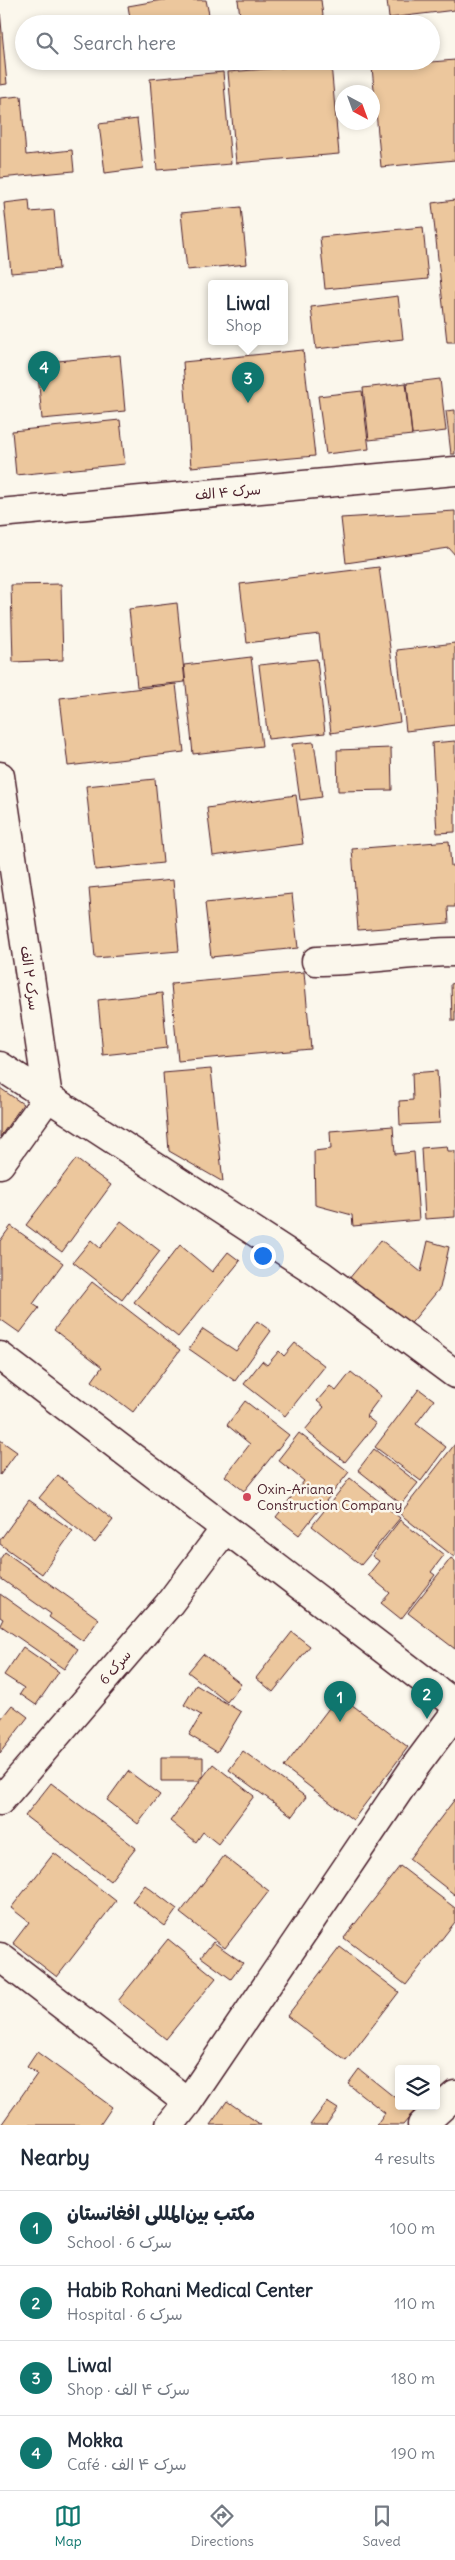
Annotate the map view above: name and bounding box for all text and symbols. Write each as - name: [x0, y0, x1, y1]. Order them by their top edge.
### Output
- search box: [15, 15, 440, 70]
- icon: search: [33, 29, 61, 57]
- text: Search here: [73, 31, 176, 55]
- north arrow: [335, 85, 380, 130]
- popup: [208, 280, 288, 345]
- text: Liwal: [226, 291, 270, 315]
- text: Shop: [226, 315, 262, 335]
- pin: 4: [28, 351, 60, 392]
- pin: 3: [232, 362, 264, 403]
- street label: سرک ۴ الف: [194, 480, 262, 504]
- street label: سرک ۲ الف: [17, 945, 43, 1011]
- your location: [250, 1243, 276, 1269]
- place label: Oxin-Ariana Construction Company: [257, 1480, 402, 1514]
- marker: Oxin-Ariana Construction Company: [241, 1491, 253, 1503]
- street label: سرک 6: [95, 1646, 135, 1688]
- pin: 2: [411, 1678, 443, 1719]
- pin: 1: [324, 1681, 356, 1722]
- map controls: [395, 2065, 440, 2110]
- button: layers: [395, 2065, 440, 2110]
- text: Nearby: [20, 2144, 90, 2171]
- text: 4 results: [374, 2148, 435, 2168]
- text: مکتب بین‌المللی افغانستان: [67, 2201, 255, 2225]
- text: 1: [33, 2218, 39, 2238]
- text: 100 m: [390, 2218, 435, 2238]
- text: School · سرک 6: [67, 2232, 172, 2252]
- text: Habib Rohani Medical Center: [67, 2278, 313, 2302]
- text: 2: [32, 2293, 40, 2313]
- text: 110 m: [394, 2293, 435, 2313]
- text: Hospital · سرک 6: [67, 2304, 183, 2324]
- text: Liwal: [67, 2353, 112, 2377]
- text: 3: [31, 2368, 41, 2388]
- text: 180 m: [391, 2368, 435, 2388]
- text: Shop · سرک ۴ الف: [67, 2379, 190, 2399]
- text: Mokka: [67, 2428, 123, 2452]
- text: 4: [31, 2443, 41, 2463]
- text: 190 m: [391, 2443, 435, 2463]
- text: Café · سرک ۴ الف: [67, 2454, 187, 2474]
- tab: Map: [54, 2502, 82, 2550]
- tab: Directions: [191, 2502, 254, 2550]
- tab: Saved: [362, 2502, 401, 2550]

